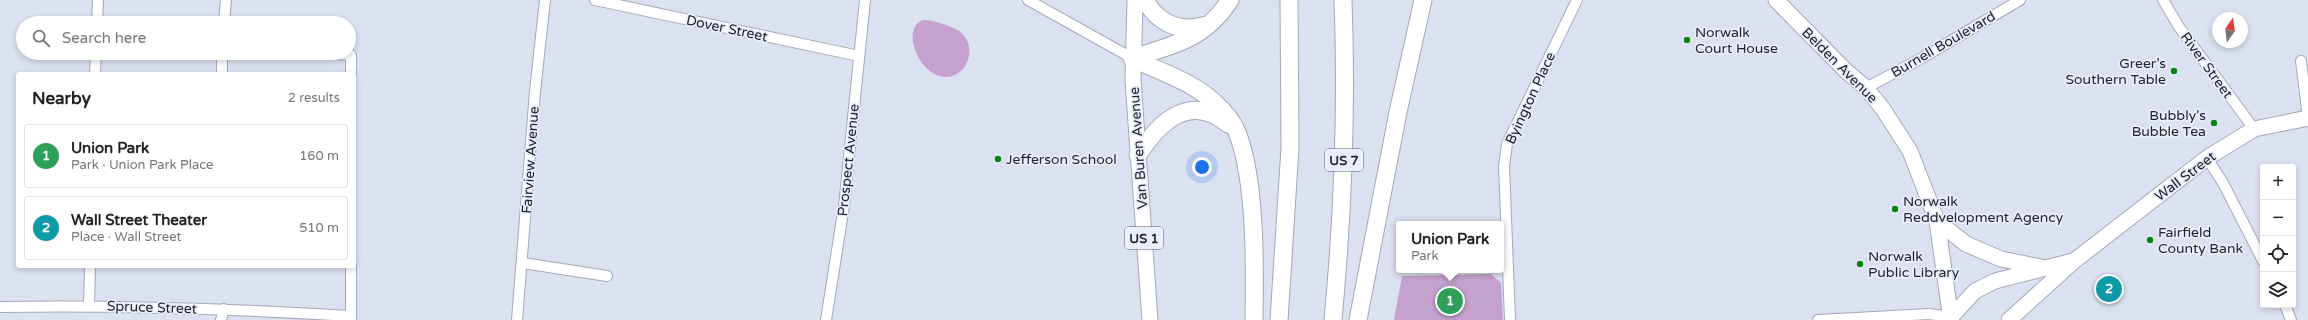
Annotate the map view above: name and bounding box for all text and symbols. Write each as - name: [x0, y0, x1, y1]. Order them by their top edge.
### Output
- street label: Burnell Boulevard: [1888, 8, 1998, 81]
- street label: Dover Street: [685, 12, 770, 46]
- north arrow: [2212, 12, 2248, 48]
- search box: [16, 16, 356, 60]
- place label: Norwalk Court House: [1695, 24, 1778, 57]
- street label: Belden Avenue: [1798, 24, 1881, 107]
- icon: search: [30, 27, 52, 49]
- text: Search here: [62, 29, 146, 47]
- street label: River Street: [2177, 29, 2237, 102]
- marker: Norwalk Court House: [1682, 35, 1692, 45]
- street label: Byington Place: [1502, 49, 1559, 147]
- place label: Greer’s Southern Table: [2065, 55, 2166, 88]
- marker: Greer’s Southern Table: [2169, 66, 2179, 76]
- street label: Van Buren Avenue: [1126, 86, 1151, 210]
- text: Nearby: [32, 88, 91, 109]
- text: 2 results: [288, 90, 340, 106]
- street label: Prospect Avenue: [834, 103, 863, 217]
- street label: Fairview Avenue: [518, 106, 543, 214]
- place label: Bubbly's Bubble Tea: [2132, 107, 2206, 140]
- marker: Bubbly's Bubble Tea: [2209, 118, 2219, 128]
- text: Union Park: [71, 139, 149, 157]
- text: 1: [42, 148, 50, 164]
- text: 160 m: [299, 148, 339, 164]
- street label: Wall Street: [2151, 148, 2220, 205]
- road number: US 7: [1325, 149, 1363, 171]
- place label: Jefferson School: [1006, 151, 1117, 168]
- marker: Jefferson School: [993, 154, 1003, 164]
- text: Park · Union Park Place: [71, 157, 213, 173]
- your location: [1192, 157, 1212, 177]
- map controls: [2260, 164, 2296, 308]
- button: +: [2260, 164, 2296, 200]
- place label: Norwalk Reddvelopment Agency: [1903, 193, 2064, 226]
- button: −: [2260, 200, 2296, 236]
- marker: Norwalk Reddvelopment Agency: [1890, 204, 1900, 214]
- text: Wall Street Theater: [71, 211, 207, 229]
- text: 2: [42, 220, 50, 236]
- text: 510 m: [299, 220, 339, 236]
- popup: [1396, 221, 1504, 273]
- place label: Fairfield County Bank: [2158, 224, 2243, 257]
- road number: US 1: [1125, 227, 1163, 249]
- text: Place · Wall Street: [71, 229, 182, 245]
- text: Union Park: [1411, 230, 1489, 248]
- marker: Fairfield County Bank: [2145, 235, 2155, 245]
- button: locate: [2260, 236, 2296, 272]
- text: Park: [1411, 248, 1439, 264]
- place label: Norwalk Public Library: [1868, 248, 1960, 281]
- marker: Norwalk Public Library: [1855, 259, 1865, 269]
- button: layers: [2260, 272, 2296, 308]
- pin: 2: [2096, 274, 2122, 304]
- pin: 1: [1437, 286, 1463, 316]
- street label: Spruce Street: [107, 297, 198, 318]

